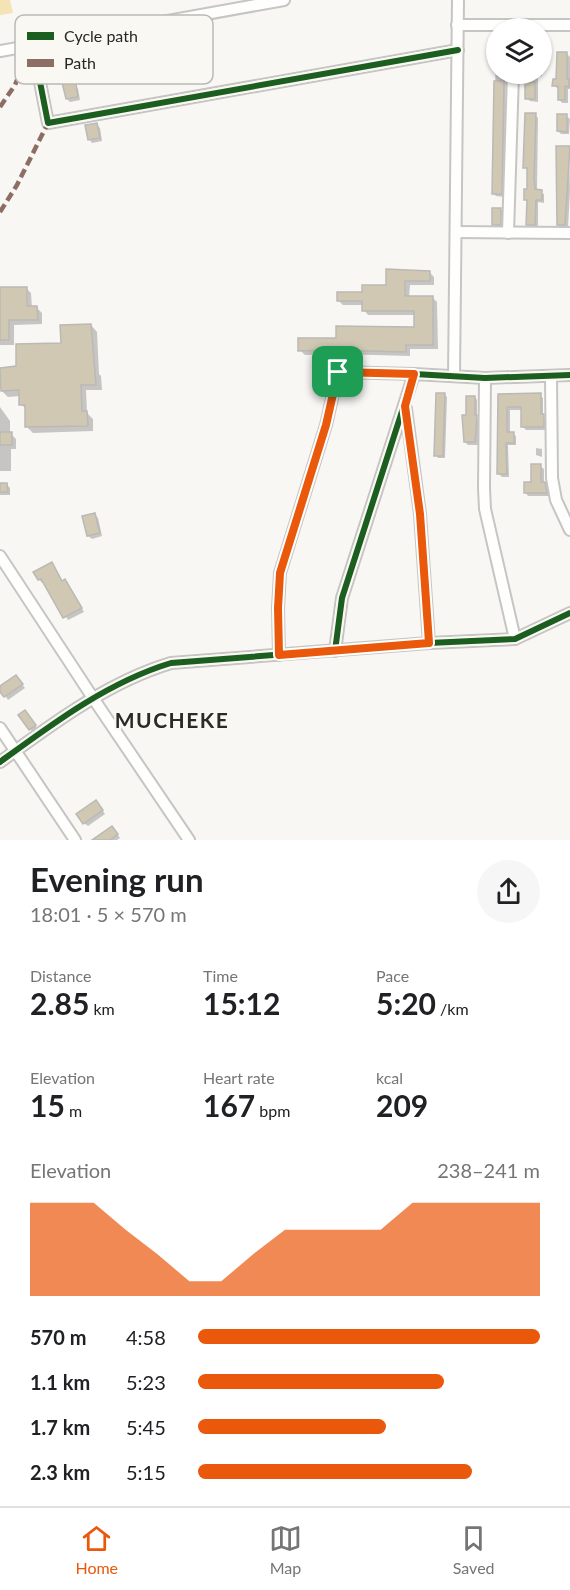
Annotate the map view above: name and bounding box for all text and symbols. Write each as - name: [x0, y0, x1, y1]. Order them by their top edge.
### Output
- legend: [15, 15, 213, 84]
- map controls: [486, 18, 552, 84]
- button: layers: [486, 18, 552, 84]
- text: Cycle path: [64, 26, 138, 45]
- text: Path: [64, 53, 96, 72]
- pin: [312, 346, 363, 397]
- icon: arrive: [321, 355, 354, 388]
- district label: MUCHEKE: [115, 707, 229, 732]
- text: Evening run: [30, 859, 204, 899]
- button: share: [477, 860, 540, 923]
- text: 18:01 · 5 × 570 m: [30, 902, 187, 926]
- text: Distance: [30, 966, 91, 985]
- text: Time: [203, 966, 238, 985]
- text: Pace: [376, 966, 409, 985]
- text: 2.85: [30, 985, 89, 1021]
- text: 15:12: [203, 985, 280, 1021]
- text: 5:20: [376, 985, 436, 1021]
- text: km: [89, 999, 115, 1018]
- text: /km: [436, 999, 469, 1018]
- text: Elevation: [30, 1068, 95, 1087]
- text: Heart rate: [203, 1068, 275, 1087]
- text: kcal: [376, 1068, 403, 1087]
- text: 15: [30, 1087, 65, 1123]
- text: 167: [203, 1087, 255, 1123]
- text: 209: [376, 1087, 428, 1123]
- text: m: [65, 1101, 82, 1120]
- text: bpm: [255, 1101, 290, 1120]
- text: Elevation: [30, 1158, 111, 1182]
- text: 238–241 m: [437, 1158, 540, 1182]
- text: 570 m: [30, 1325, 86, 1349]
- text: 4:58: [126, 1325, 166, 1349]
- text: 1.1 km: [30, 1370, 90, 1394]
- text: 5:23: [126, 1370, 166, 1394]
- text: 1.7 km: [30, 1415, 90, 1439]
- text: 5:45: [126, 1415, 166, 1439]
- text: 2.3 km: [30, 1460, 90, 1484]
- text: 5:15: [126, 1460, 166, 1484]
- tab: Home: [75, 1522, 118, 1577]
- tab: Map: [269, 1522, 302, 1577]
- tab: Saved: [453, 1522, 495, 1577]

